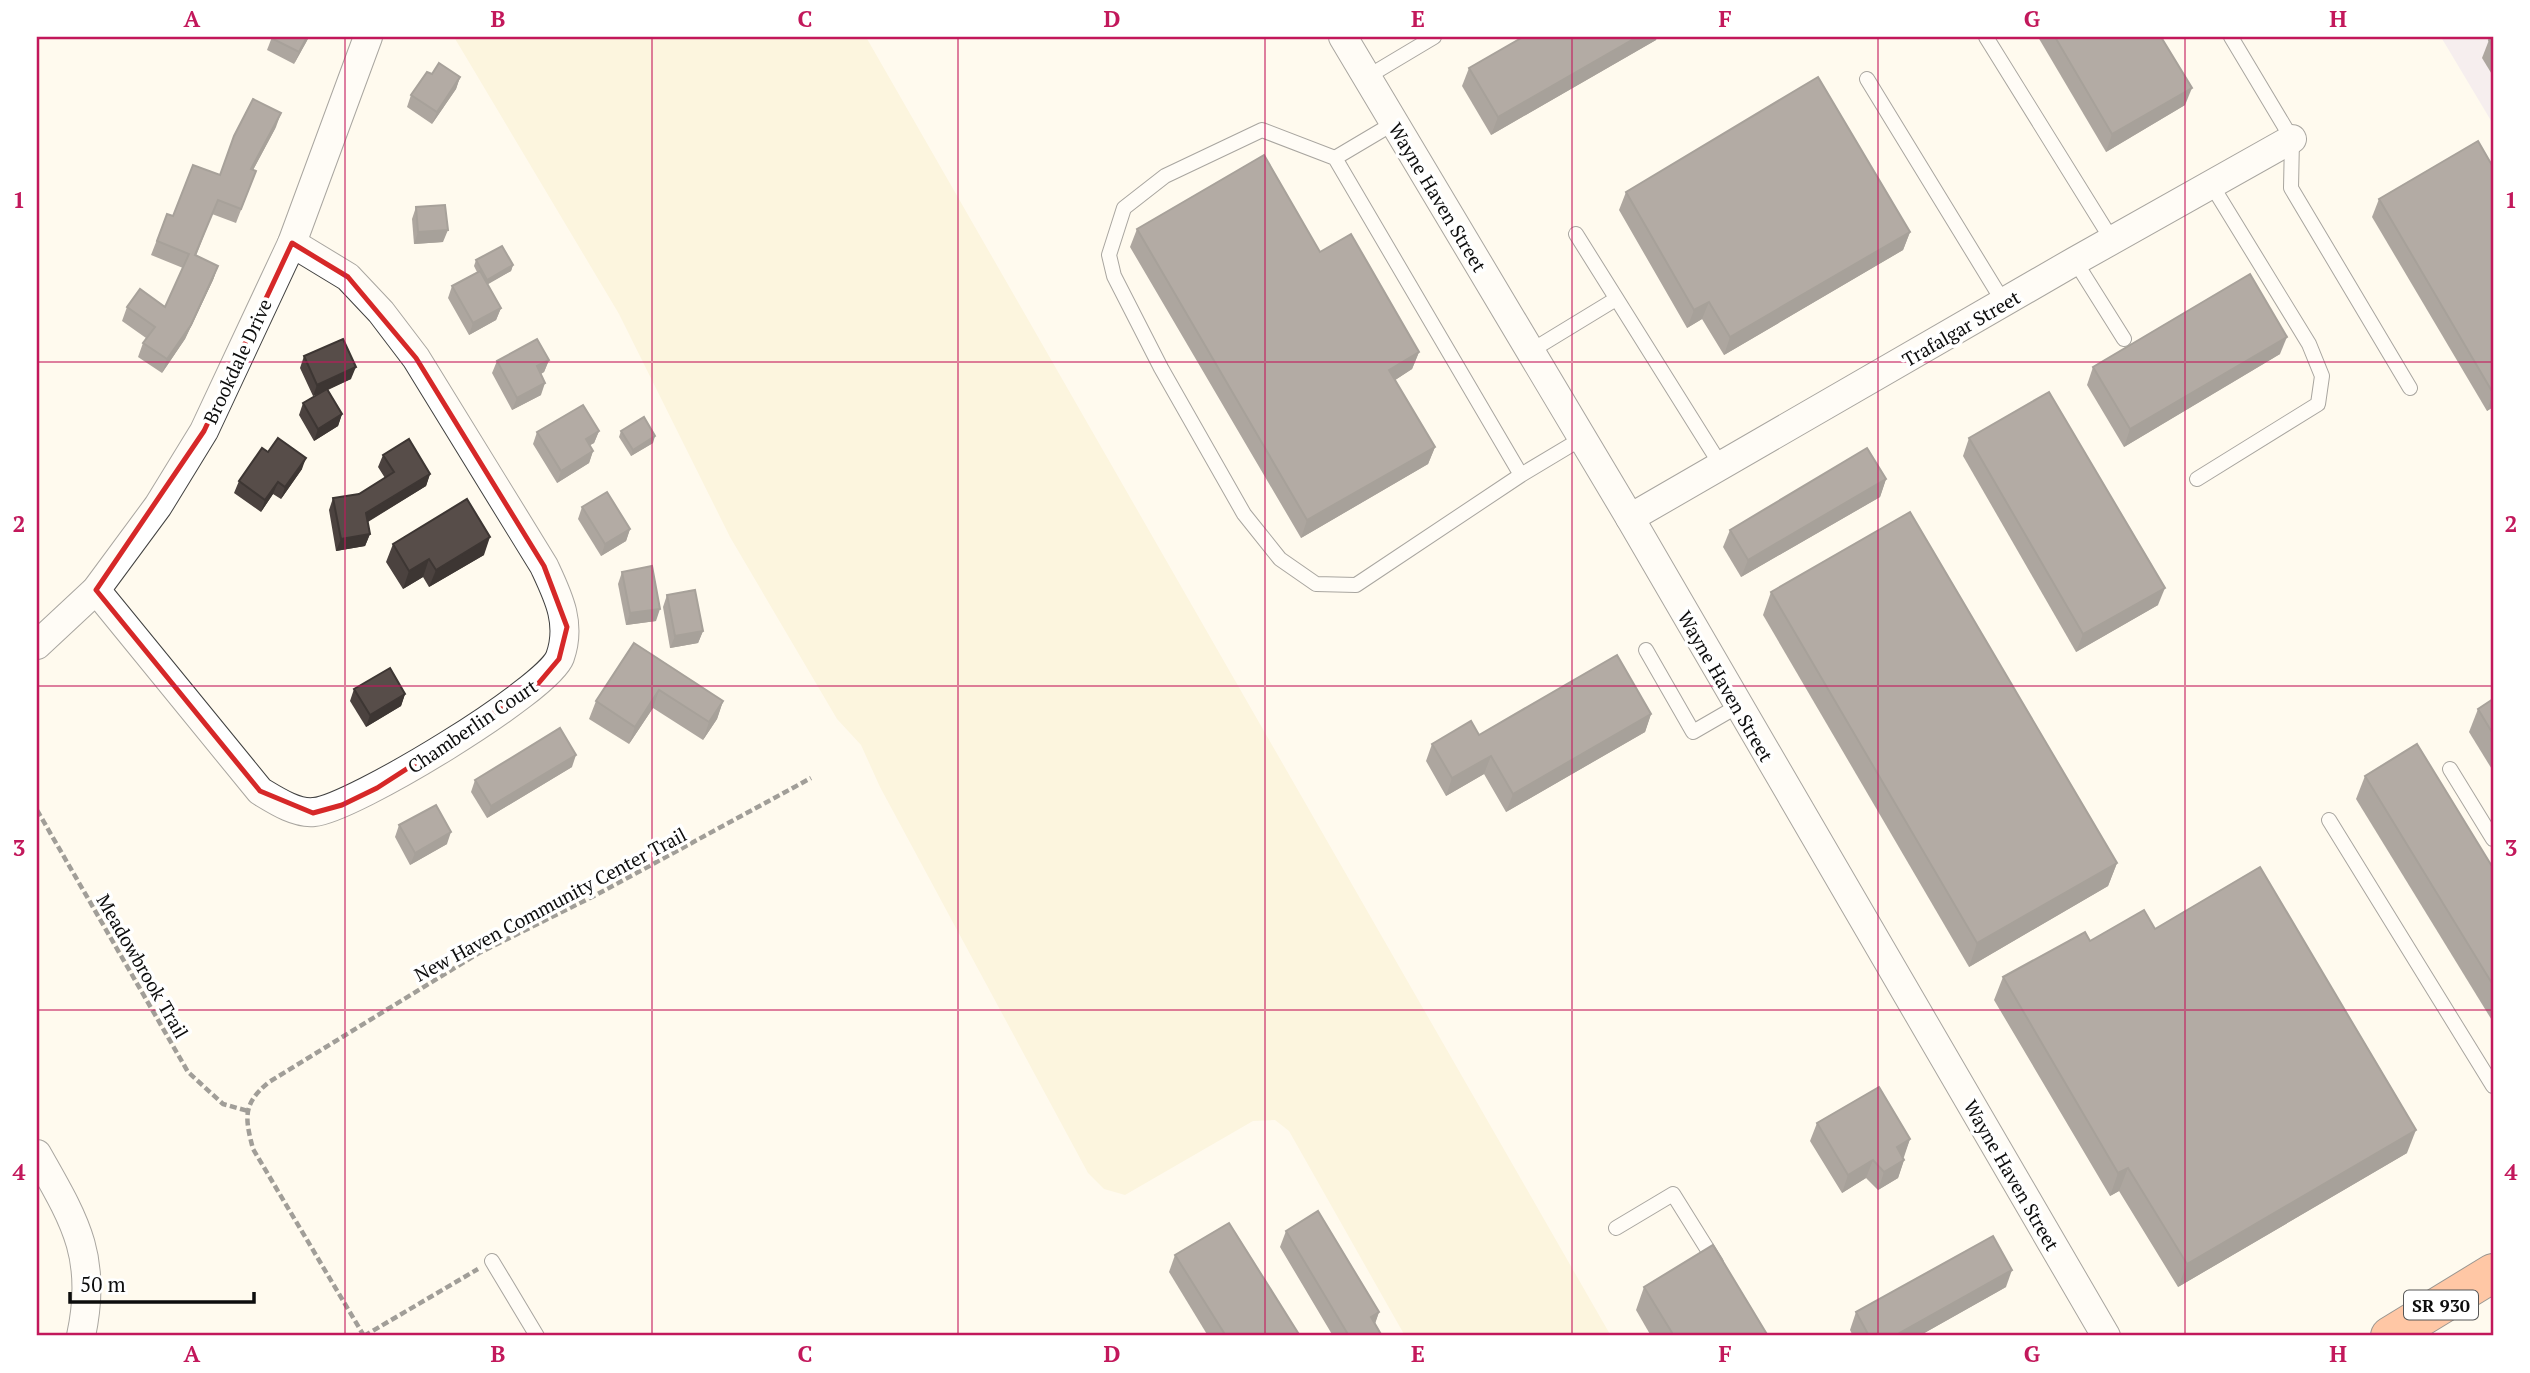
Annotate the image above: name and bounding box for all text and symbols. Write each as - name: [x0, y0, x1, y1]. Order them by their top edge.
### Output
- text: A: [184, 3, 201, 34]
- text: B: [491, 3, 506, 34]
- text: C: [798, 3, 813, 34]
- text: D: [1104, 3, 1121, 34]
- text: E: [1411, 3, 1425, 34]
- text: F: [1718, 3, 1732, 34]
- text: G: [2024, 3, 2041, 34]
- text: H: [2329, 3, 2347, 34]
- street label: Wayne Haven Street: [1383, 118, 1493, 276]
- text: 1: [13, 184, 26, 215]
- text: 1: [2505, 184, 2518, 215]
- street label: Trafalgar Street: [1898, 284, 2024, 372]
- street label: Brookdale Drive: [197, 294, 277, 428]
- text: 2: [13, 508, 26, 539]
- text: 2: [2505, 508, 2518, 539]
- street label: Wayne Haven Street: [1673, 606, 1779, 766]
- street label: Chamberlin Court: [402, 673, 542, 779]
- street label: New Haven Community Center Trail: [409, 821, 691, 987]
- text: 3: [13, 832, 26, 863]
- text: 3: [2505, 832, 2518, 863]
- street label: Meadowbrook Trail: [91, 889, 195, 1043]
- street label: Wayne Haven Street: [1959, 1095, 2065, 1255]
- text: 4: [13, 1156, 26, 1187]
- text: 4: [2505, 1156, 2518, 1187]
- scale bar: [70, 1261, 254, 1305]
- text: 50 m: [80, 1270, 126, 1298]
- road number: SR 930: [2404, 1290, 2478, 1320]
- text: A: [184, 1338, 201, 1369]
- text: B: [491, 1338, 506, 1369]
- text: C: [798, 1338, 813, 1369]
- text: D: [1104, 1338, 1121, 1369]
- text: E: [1411, 1338, 1425, 1369]
- text: F: [1718, 1338, 1732, 1369]
- text: G: [2024, 1338, 2041, 1369]
- text: H: [2329, 1338, 2347, 1369]

